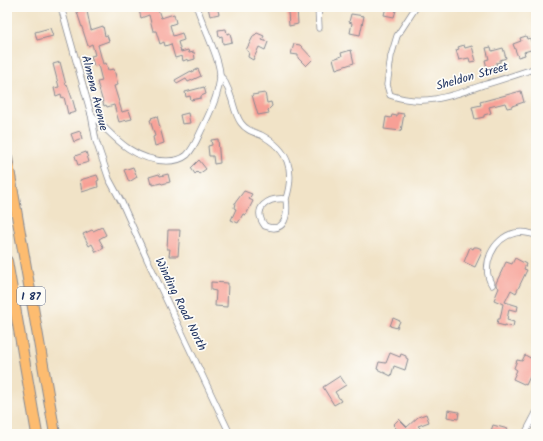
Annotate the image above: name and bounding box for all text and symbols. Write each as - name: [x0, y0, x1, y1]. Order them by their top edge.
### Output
- street label: Almena Avenue: [76, 53, 113, 134]
- street label: Sheldon Street: [434, 57, 511, 96]
- street label: Winding Road North: [150, 254, 211, 354]
- road number: I 87: [17, 287, 45, 305]

